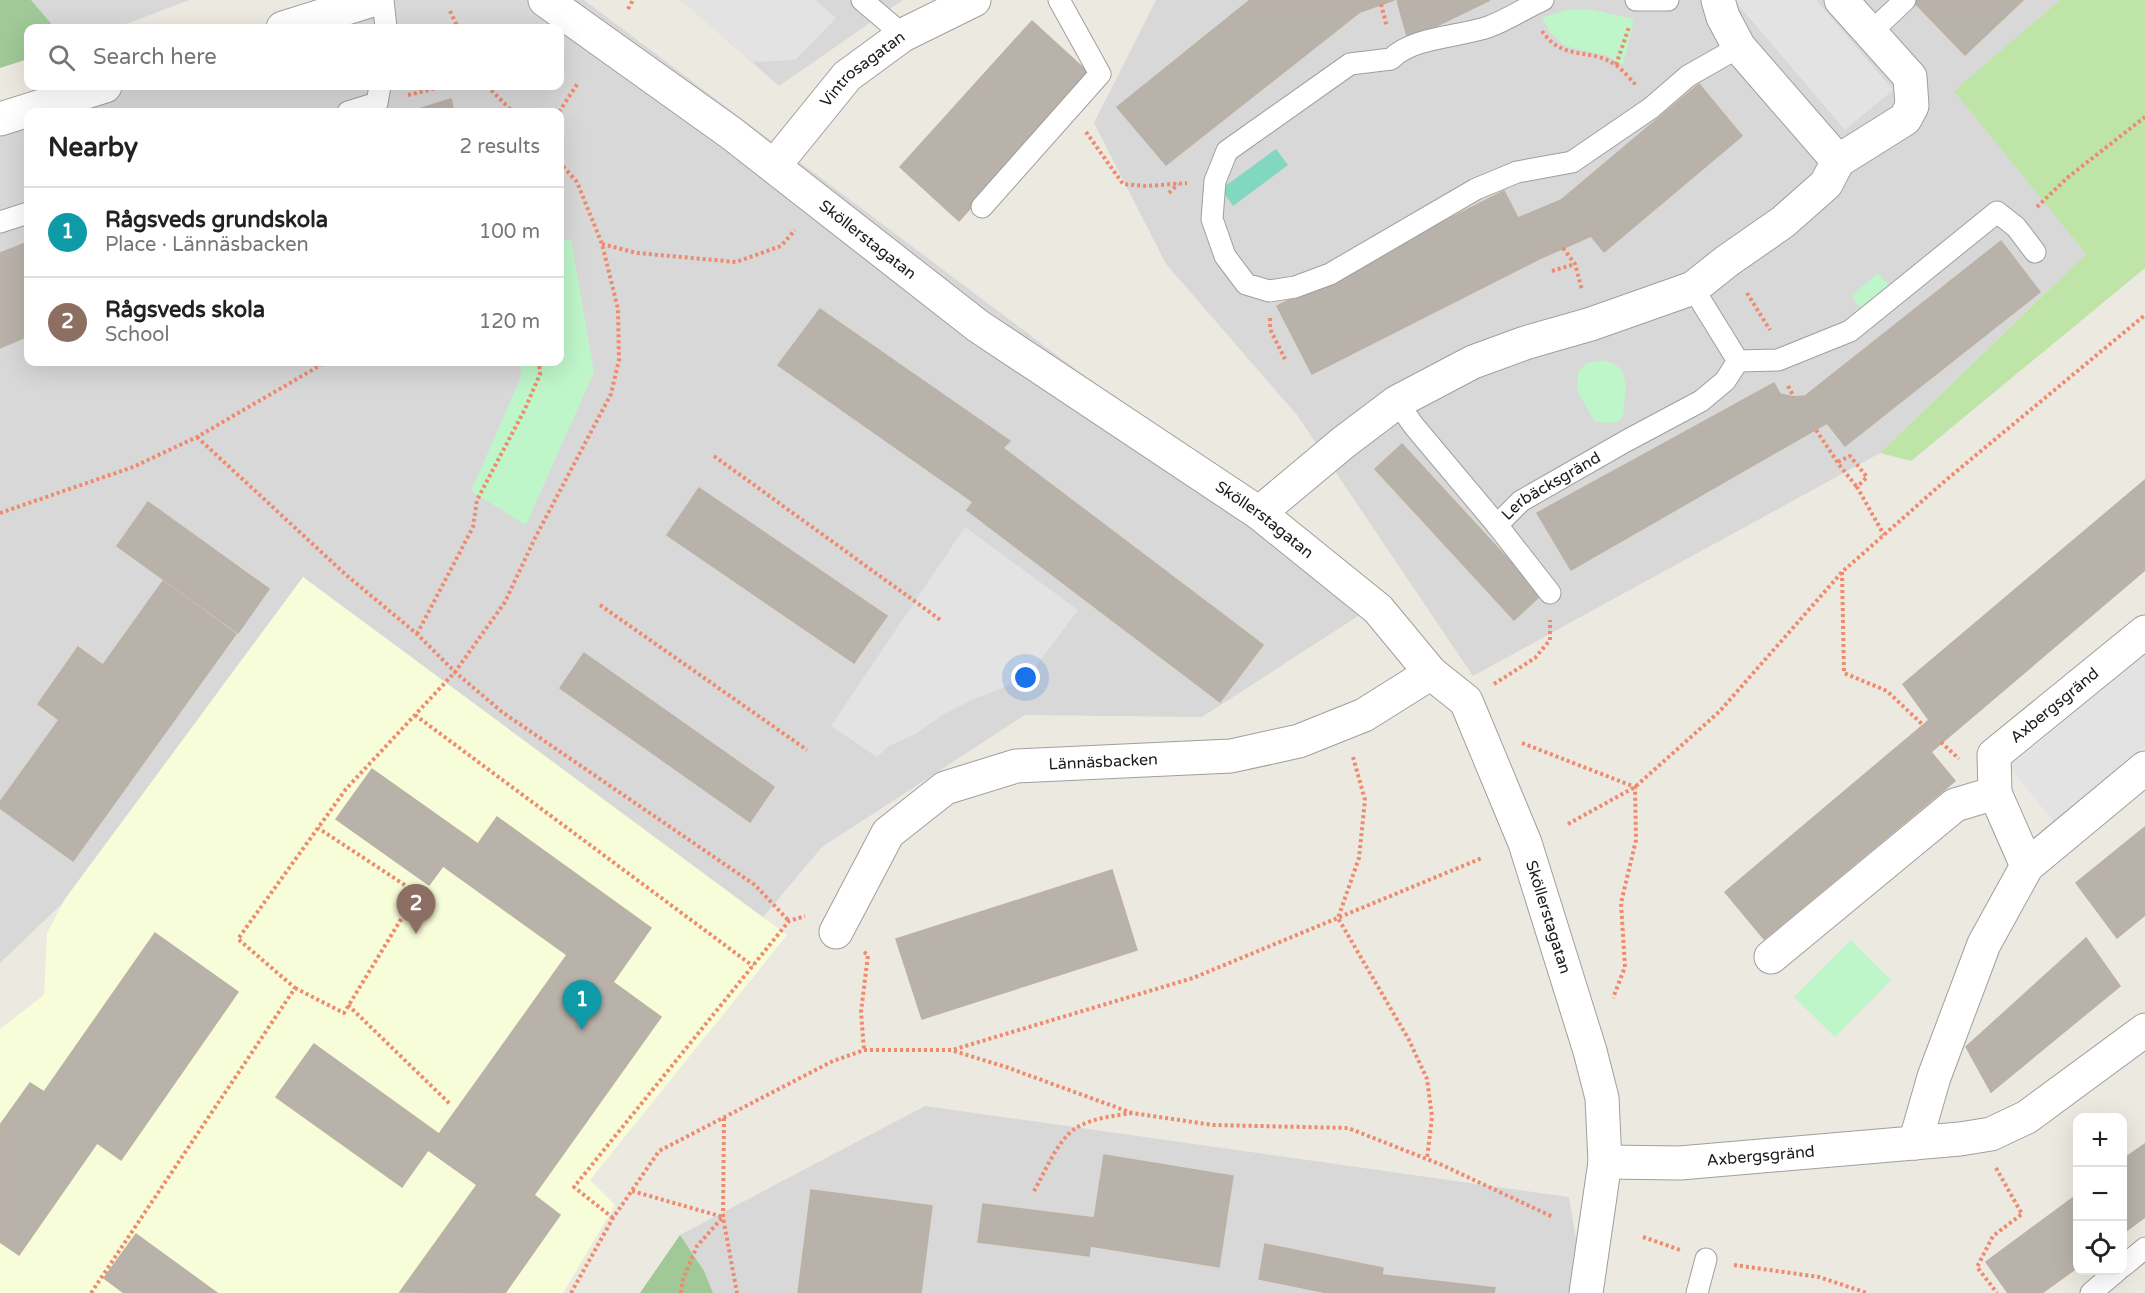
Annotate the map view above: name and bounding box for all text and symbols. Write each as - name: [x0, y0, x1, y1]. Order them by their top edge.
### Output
- search box: [24, 24, 564, 90]
- street label: Vintrosagatan: [816, 27, 909, 111]
- icon: search: [45, 41, 78, 74]
- text: Search here: [93, 44, 217, 70]
- text: Nearby: [48, 132, 138, 163]
- text: 2 results: [460, 135, 540, 159]
- street label: Sköllerstagatan: [815, 196, 920, 284]
- text: Rågsveds grundskola: [105, 207, 328, 233]
- text: 1: [61, 220, 74, 244]
- text: 100 m: [479, 220, 540, 244]
- text: Place · Lännäsbacken: [105, 233, 309, 257]
- text: Rågsveds skola: [105, 297, 265, 323]
- text: 2: [61, 310, 74, 334]
- text: 120 m: [479, 310, 540, 334]
- text: School: [105, 323, 169, 347]
- street label: Lerbäcksgränd: [1497, 448, 1604, 525]
- street label: Sköllerstagatan: [1211, 477, 1318, 563]
- your location: [1011, 663, 1040, 692]
- street label: Axbergsgränd: [2006, 664, 2103, 748]
- street label: Lännäsbacken: [1048, 749, 1158, 774]
- street label: Sköllerstagatan: [1521, 858, 1575, 976]
- pin: 2: [396, 884, 436, 934]
- pin: 1: [562, 980, 602, 1030]
- map controls: [2073, 1113, 2127, 1275]
- button: +: [2073, 1113, 2127, 1167]
- street label: Axbergsgränd: [1706, 1141, 1816, 1171]
- button: −: [2073, 1167, 2127, 1221]
- button: locate: [2073, 1221, 2127, 1275]

